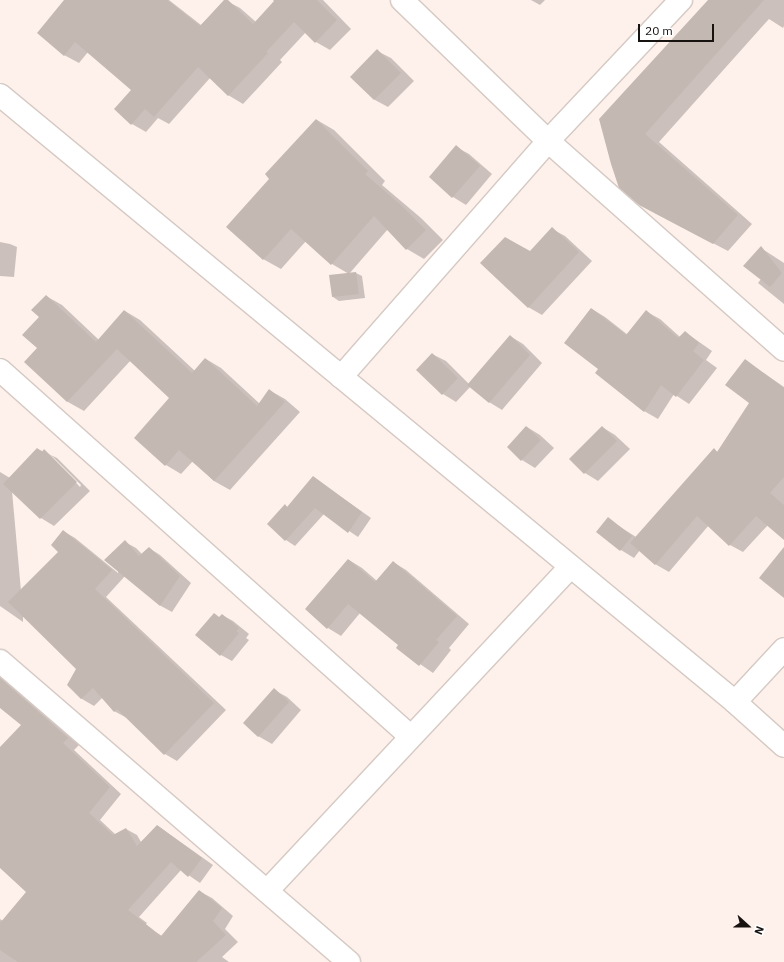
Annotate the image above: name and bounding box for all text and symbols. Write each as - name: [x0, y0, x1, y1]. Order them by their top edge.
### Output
- scale bar: [640, 16, 716, 42]
- text: 20 m: [645, 23, 673, 38]
- north arrow: [728, 906, 768, 946]
- text: N: [751, 924, 767, 937]

